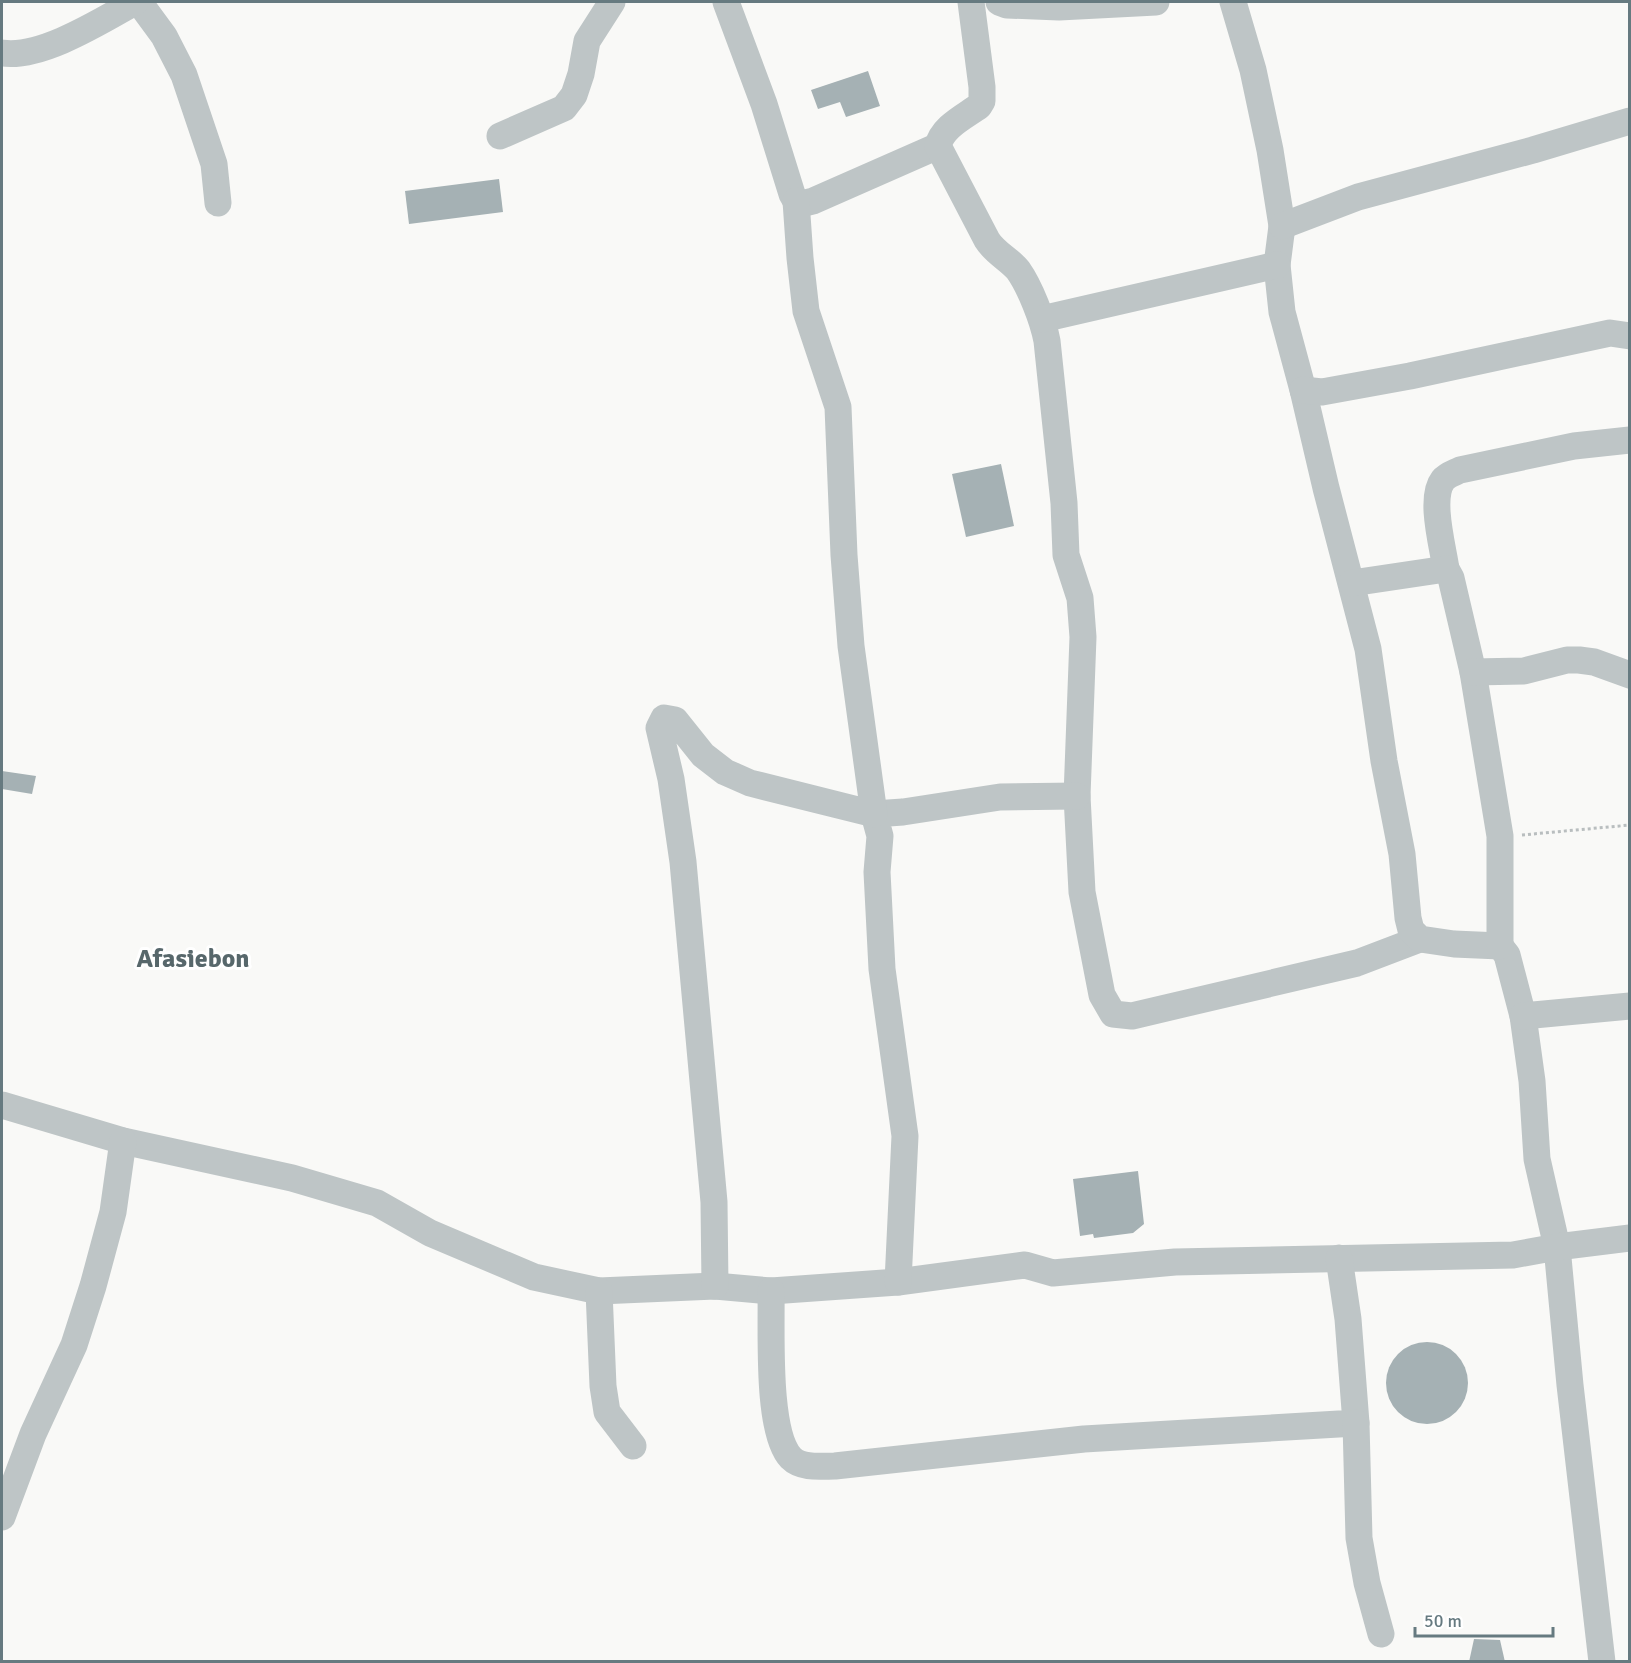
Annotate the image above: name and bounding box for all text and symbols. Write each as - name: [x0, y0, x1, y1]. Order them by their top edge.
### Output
- district label: Afasiebon: [137, 943, 249, 975]
- scale bar: [1415, 1600, 1553, 1638]
- text: 50 m: [1424, 1610, 1462, 1632]

